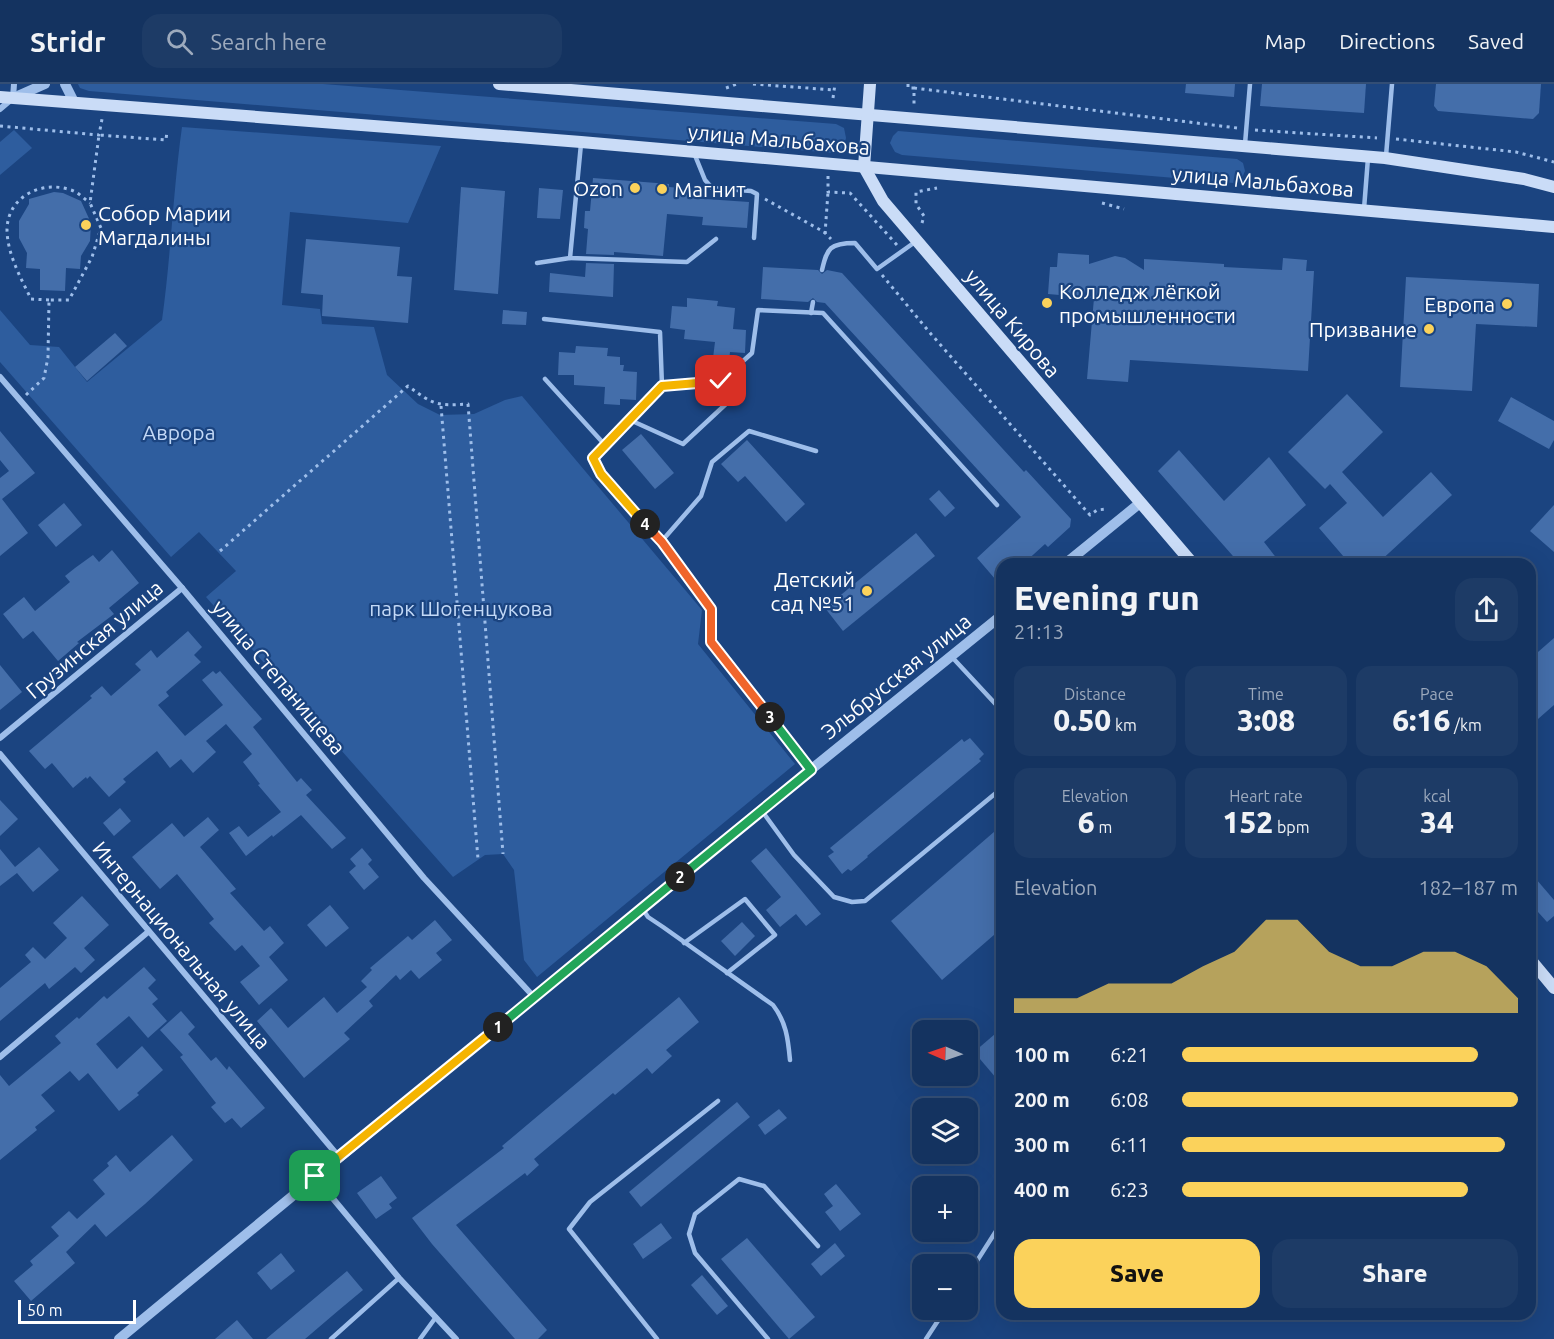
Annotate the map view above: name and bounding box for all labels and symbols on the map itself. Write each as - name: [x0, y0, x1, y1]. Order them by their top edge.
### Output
- street label: улица Мальбахова: [687, 119, 871, 159]
- street label: улица Мальбахова: [1171, 161, 1355, 201]
- place label: Ozon: [573, 176, 623, 200]
- place label: Магнит: [674, 177, 746, 201]
- marker: Ozon: [628, 181, 642, 195]
- marker: Магнит: [655, 182, 669, 196]
- place label: Собор Марии Магдалины: [98, 201, 231, 249]
- marker: Собор Марии Магдалины: [79, 218, 93, 232]
- street label: улица Кирова: [961, 264, 1065, 382]
- place label: Колледж лёгкой промышленности: [1059, 279, 1236, 327]
- place label: Европа: [1424, 292, 1495, 316]
- marker: Колледж лёгкой промышленности: [1040, 296, 1054, 310]
- marker: Европа: [1500, 297, 1514, 311]
- place label: Призвание: [1309, 317, 1417, 341]
- marker: Призвание: [1422, 322, 1436, 336]
- pin: [695, 355, 746, 406]
- park label: Аврора: [143, 420, 215, 444]
- pin: 4: [630, 509, 660, 539]
- place label: Детский сад №51: [771, 567, 855, 615]
- street label: Грузинская улица: [21, 575, 167, 703]
- marker: Детский сад №51: [860, 584, 874, 598]
- street label: улица Степанищева: [207, 595, 351, 759]
- park label: парк Шогенцукова: [369, 596, 553, 620]
- street label: Эльбрусская улица: [817, 608, 975, 744]
- pin: 3: [755, 702, 785, 732]
- street label: Интернациональная улица: [88, 836, 276, 1054]
- pin: 2: [665, 862, 695, 892]
- pin: 1: [483, 1012, 513, 1042]
- north arrow: [912, 1020, 978, 1086]
- pin: [289, 1150, 340, 1201]
- scale bar: [18, 1297, 136, 1324]

